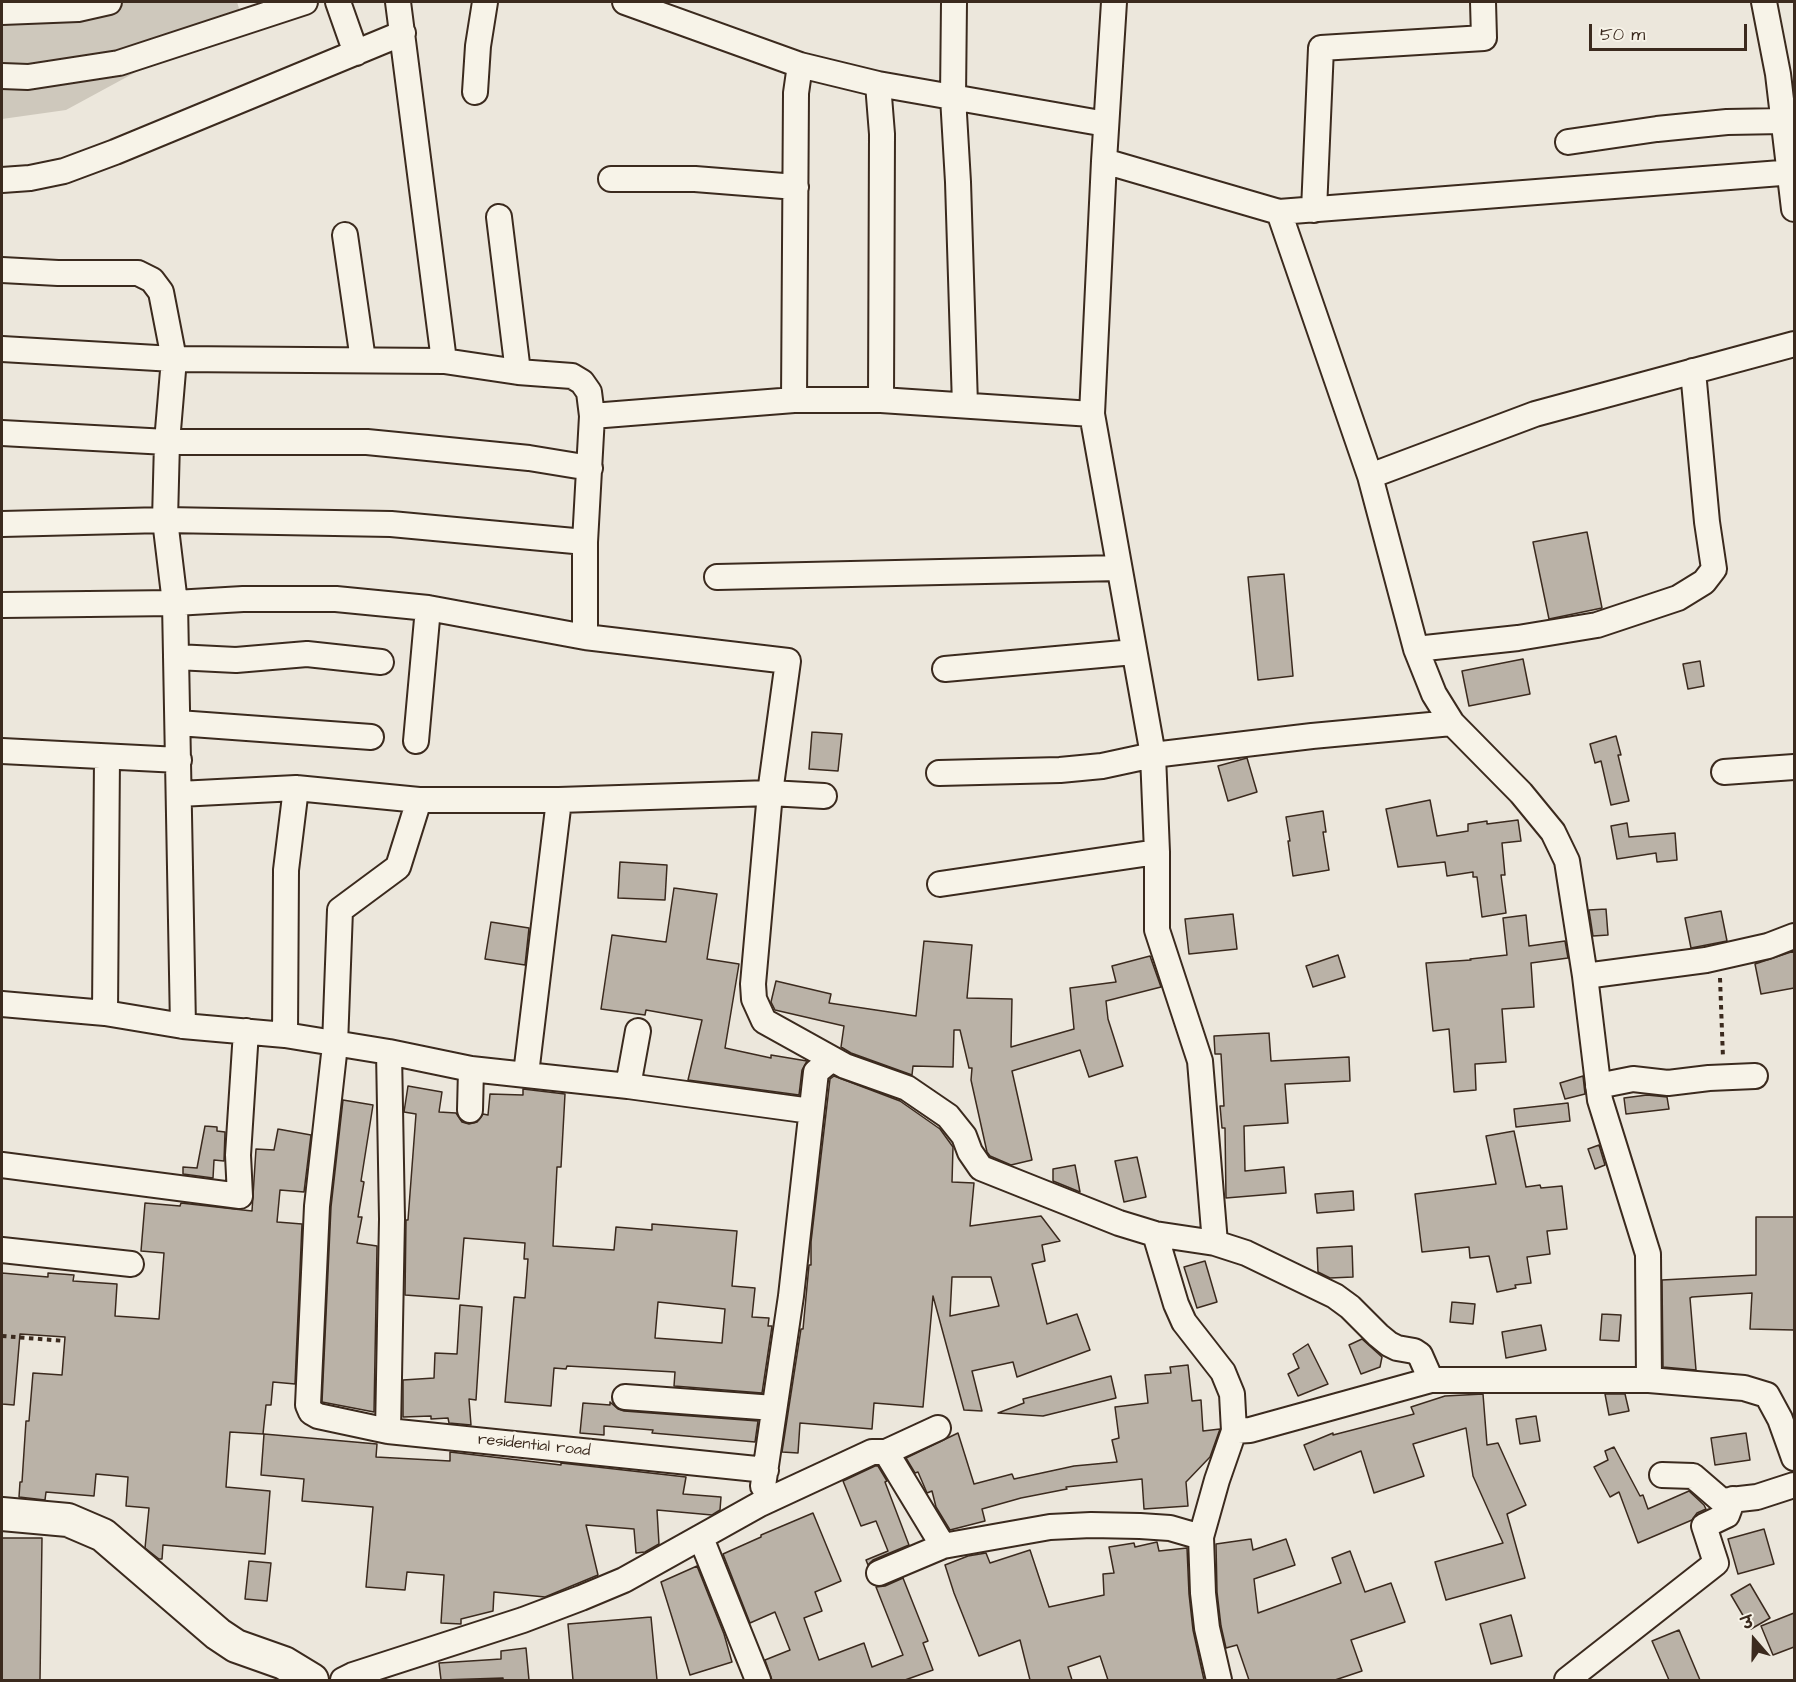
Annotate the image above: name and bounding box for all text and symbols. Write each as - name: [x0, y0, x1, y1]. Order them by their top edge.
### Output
- scale bar: [1592, 12, 1750, 50]
- text: 50 m: [1600, 22, 1645, 47]
- street label: residential road: [477, 1431, 591, 1461]
- north arrow: [1724, 1610, 1784, 1670]
- text: उ: [1739, 1611, 1757, 1635]

